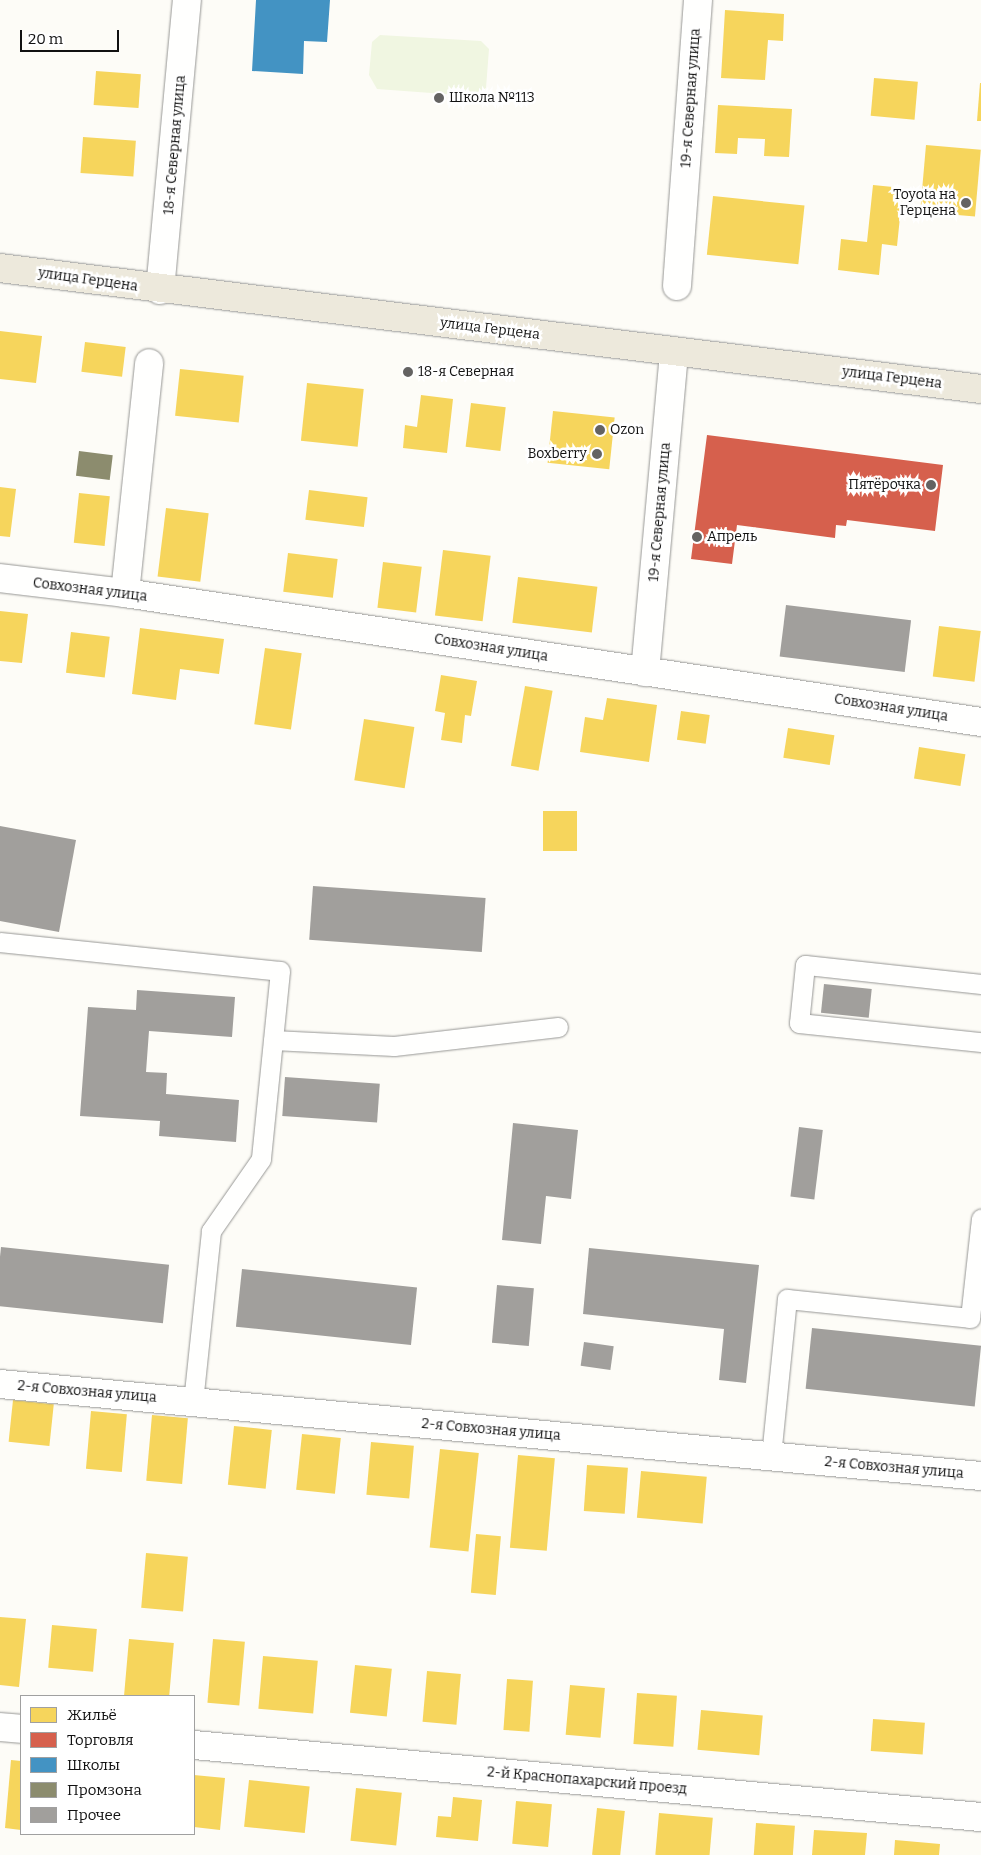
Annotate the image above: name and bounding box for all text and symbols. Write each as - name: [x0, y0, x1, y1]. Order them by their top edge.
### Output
- scale bar: [22, 20, 121, 52]
- street label: 19-я Северная улица: [678, 28, 704, 168]
- text: 20 m: [28, 30, 63, 48]
- street label: 18-я Северная улица: [161, 75, 189, 215]
- place label: Школа №113: [449, 90, 535, 106]
- marker: Школа №113: [433, 92, 445, 104]
- place label: Toyota на Герцена: [893, 187, 956, 220]
- marker: Toyota на Герцена: [960, 197, 972, 209]
- street label: улица Герцена: [37, 265, 139, 295]
- street label: улица Герцена: [439, 315, 541, 343]
- place label: 18-я Северная: [418, 364, 514, 380]
- street label: улица Герцена: [841, 364, 943, 392]
- marker: 18-я Северная: [402, 366, 414, 378]
- place label: Ozon: [610, 422, 644, 438]
- marker: Ozon: [594, 424, 606, 436]
- street label: 19-я Северная улица: [646, 442, 674, 582]
- place label: Boxberry: [528, 446, 587, 462]
- marker: Boxberry: [591, 448, 603, 460]
- place label: Пятёрочка: [848, 477, 921, 493]
- marker: Пятёрочка: [925, 479, 937, 491]
- place label: Апрель: [707, 529, 757, 545]
- marker: Апрель: [691, 531, 703, 543]
- street label: Совхозная улица: [32, 575, 148, 605]
- street label: Совхозная улица: [433, 631, 549, 665]
- street label: Совхозная улица: [833, 691, 949, 725]
- street label: 2-я Совхозная улица: [17, 1378, 157, 1406]
- street label: 2-я Совхозная улица: [421, 1416, 561, 1444]
- street label: 2-я Совхозная улица: [824, 1454, 964, 1482]
- legend: [20, 1695, 195, 1835]
- text: Жильё: [67, 1706, 117, 1724]
- text: Торговля: [67, 1731, 134, 1749]
- text: Школы: [67, 1756, 120, 1774]
- street label: 2-й Краснопахарский проезд: [486, 1764, 688, 1798]
- text: Промзона: [67, 1781, 142, 1799]
- text: Прочее: [67, 1806, 121, 1824]

